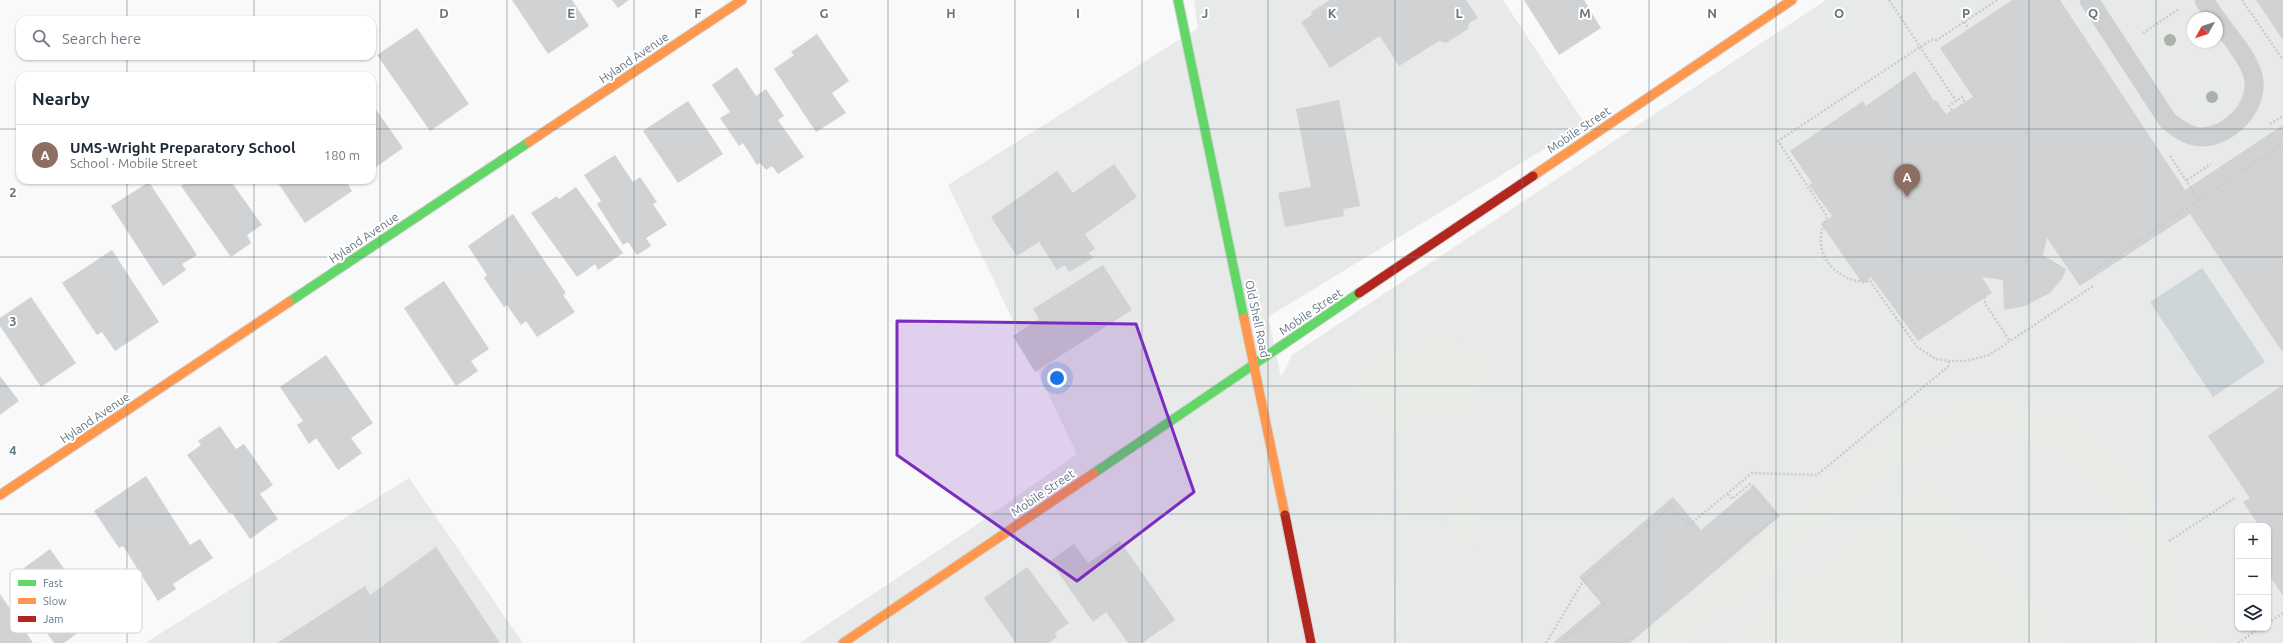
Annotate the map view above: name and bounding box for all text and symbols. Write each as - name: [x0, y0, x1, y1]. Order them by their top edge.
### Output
- text: D: [439, 6, 449, 20]
- text: E: [567, 6, 575, 20]
- text: F: [694, 6, 702, 20]
- text: G: [820, 6, 829, 20]
- text: H: [946, 6, 956, 20]
- text: I: [1076, 6, 1080, 20]
- text: J: [1202, 6, 1208, 20]
- text: K: [1328, 6, 1337, 20]
- text: L: [1455, 6, 1463, 20]
- text: M: [1579, 6, 1591, 20]
- text: N: [1707, 6, 1717, 20]
- text: O: [1834, 6, 1844, 20]
- text: P: [1962, 6, 1970, 20]
- text: Q: [2088, 6, 2098, 20]
- north arrow: [2187, 12, 2223, 48]
- search box: [16, 16, 376, 60]
- icon: search: [30, 27, 52, 49]
- text: Search here: [62, 30, 141, 47]
- street label: Hyland Avenue: [597, 30, 671, 85]
- text: Nearby: [32, 89, 90, 108]
- street label: Mobile Street: [1545, 104, 1613, 155]
- text: UMS-Wright Preparatory School: [70, 139, 296, 156]
- text: A: [40, 148, 50, 162]
- text: 180 m: [324, 148, 360, 162]
- text: School · Mobile Street: [70, 156, 198, 170]
- pin: A: [1894, 164, 1920, 197]
- text: 2: [9, 185, 17, 199]
- street label: Hyland Avenue: [327, 210, 401, 265]
- street label: Old Shell Road: [1243, 279, 1272, 359]
- street label: Mobile Street: [1277, 286, 1345, 337]
- text: 3: [9, 314, 17, 328]
- your location: [1047, 368, 1067, 388]
- street label: Hyland Avenue: [58, 390, 132, 445]
- text: 4: [9, 443, 17, 457]
- street label: Mobile Street: [1009, 467, 1077, 518]
- map controls: [2235, 523, 2271, 631]
- button: +: [2235, 523, 2271, 559]
- button: −: [2235, 559, 2271, 595]
- legend: [10, 569, 142, 633]
- text: Fast: [43, 577, 64, 589]
- text: Slow: [43, 595, 67, 607]
- button: layers: [2235, 595, 2271, 631]
- text: Jam: [43, 613, 64, 625]

